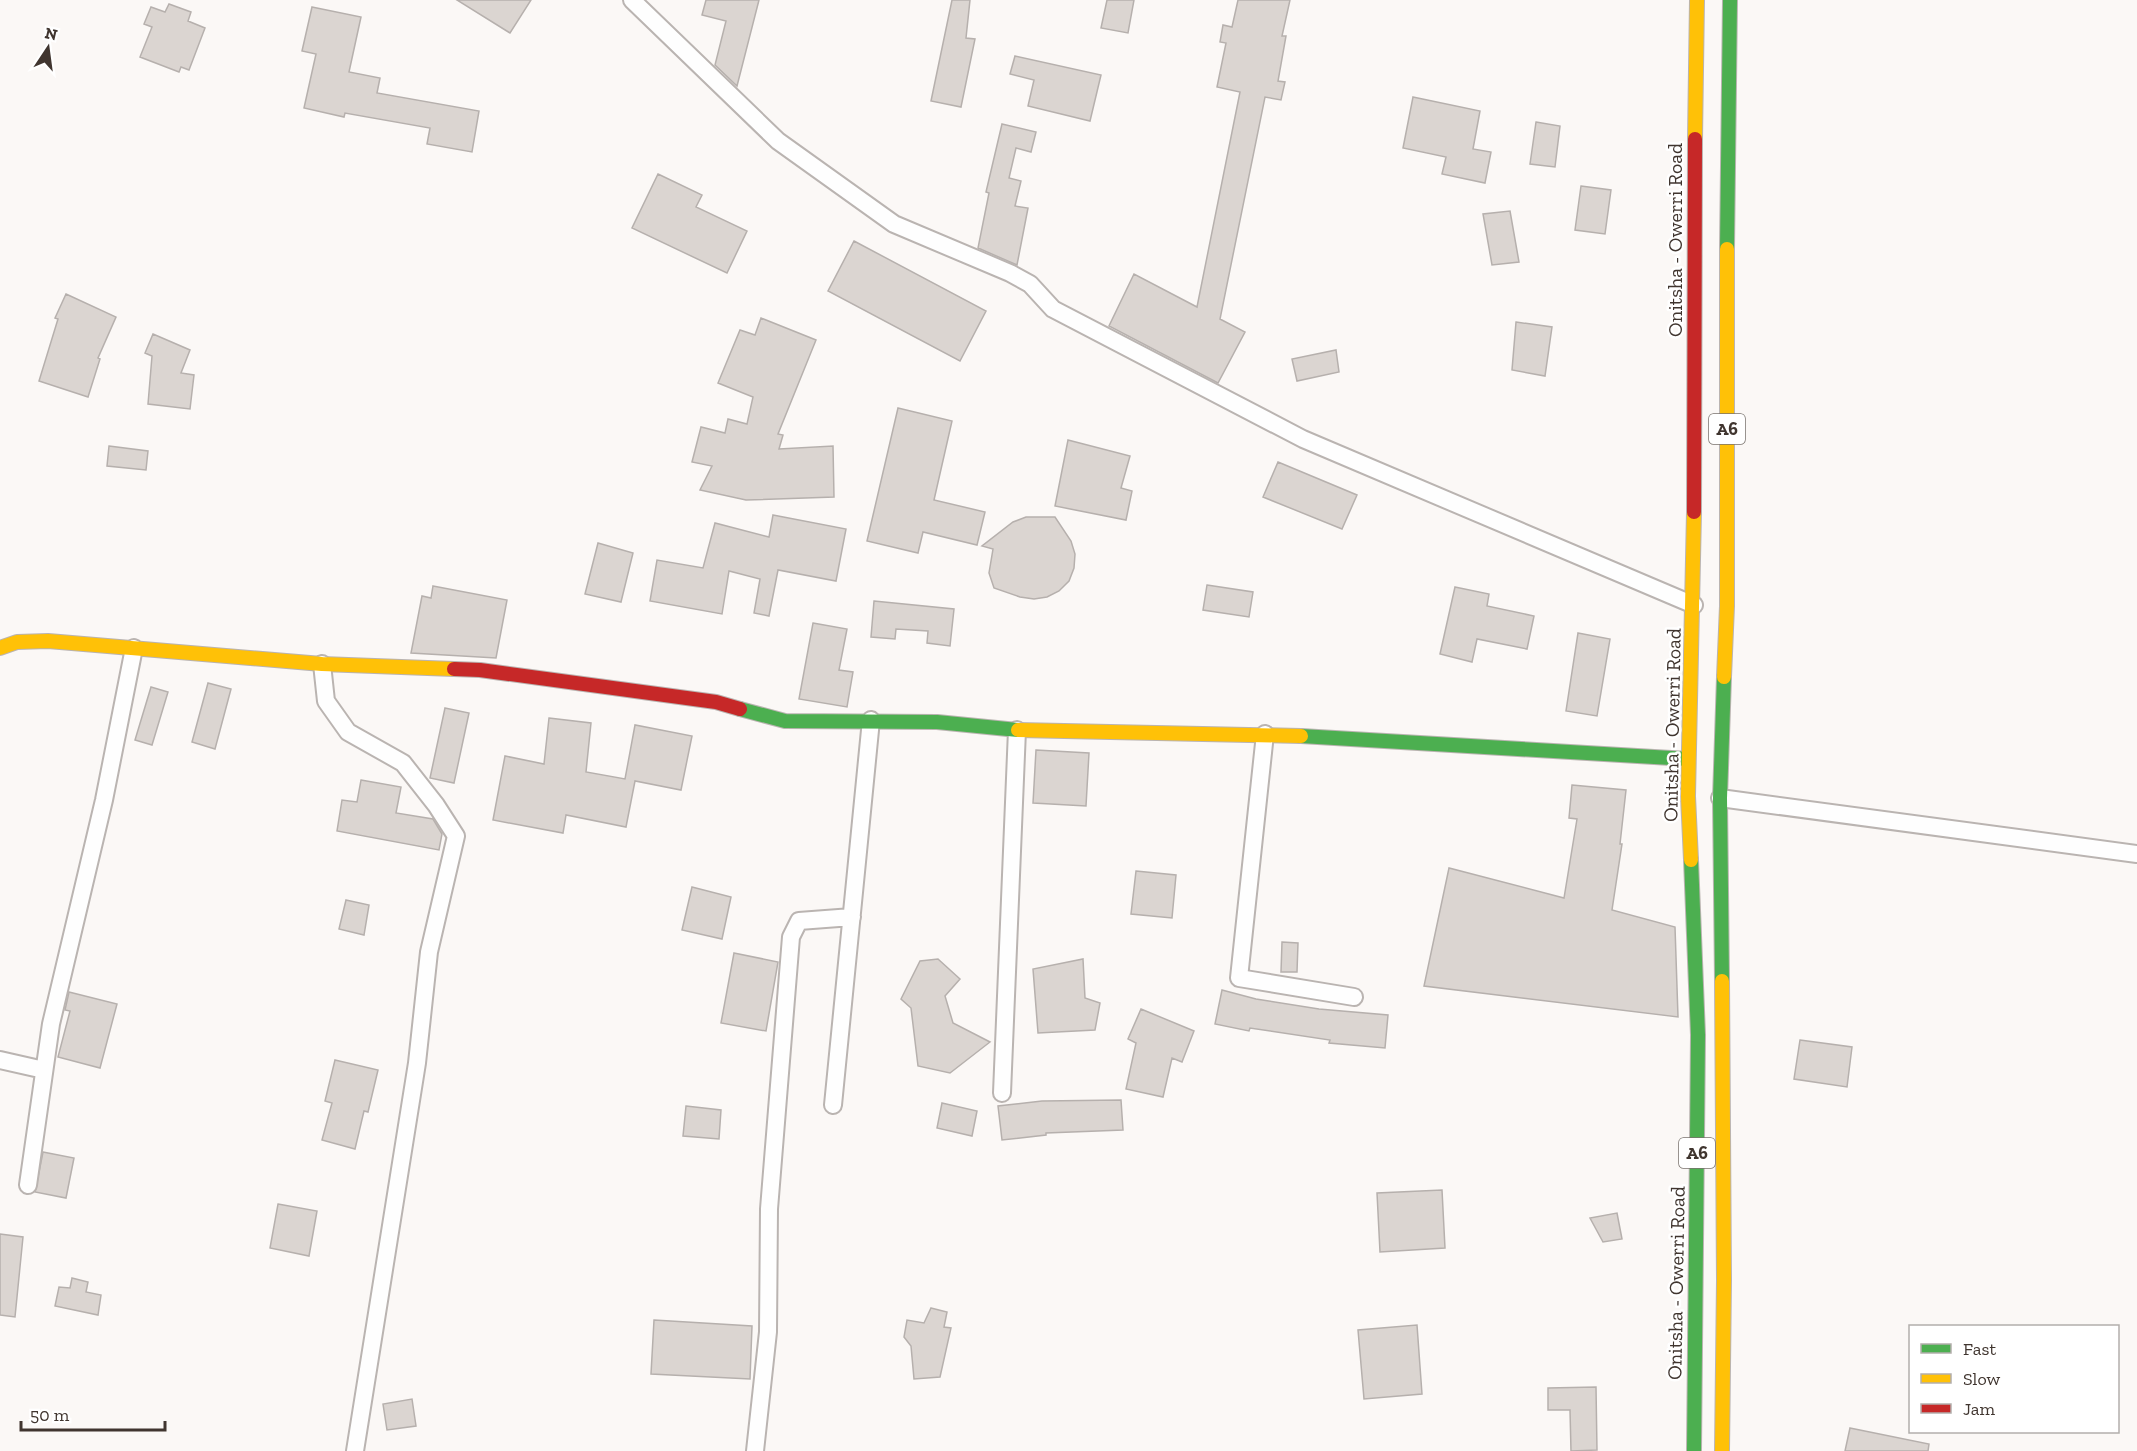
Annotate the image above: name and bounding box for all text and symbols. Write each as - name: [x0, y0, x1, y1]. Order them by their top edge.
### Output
- north arrow: [18, 18, 78, 78]
- text: N: [43, 23, 59, 44]
- street label: Onitsha - Owerri Road: [1663, 143, 1687, 337]
- road number: A6: [1709, 414, 1745, 444]
- street label: Onitsha - Owerri Road: [1658, 628, 1686, 822]
- road number: A6: [1679, 1138, 1715, 1168]
- street label: Onitsha - Owerri Road: [1662, 1186, 1690, 1380]
- legend: [1909, 1325, 2119, 1433]
- text: Fast: [1963, 1338, 1996, 1360]
- text: Slow: [1963, 1368, 2000, 1390]
- scale bar: [21, 1394, 165, 1432]
- text: Jam: [1963, 1398, 1995, 1420]
- text: 50 m: [30, 1404, 70, 1426]

